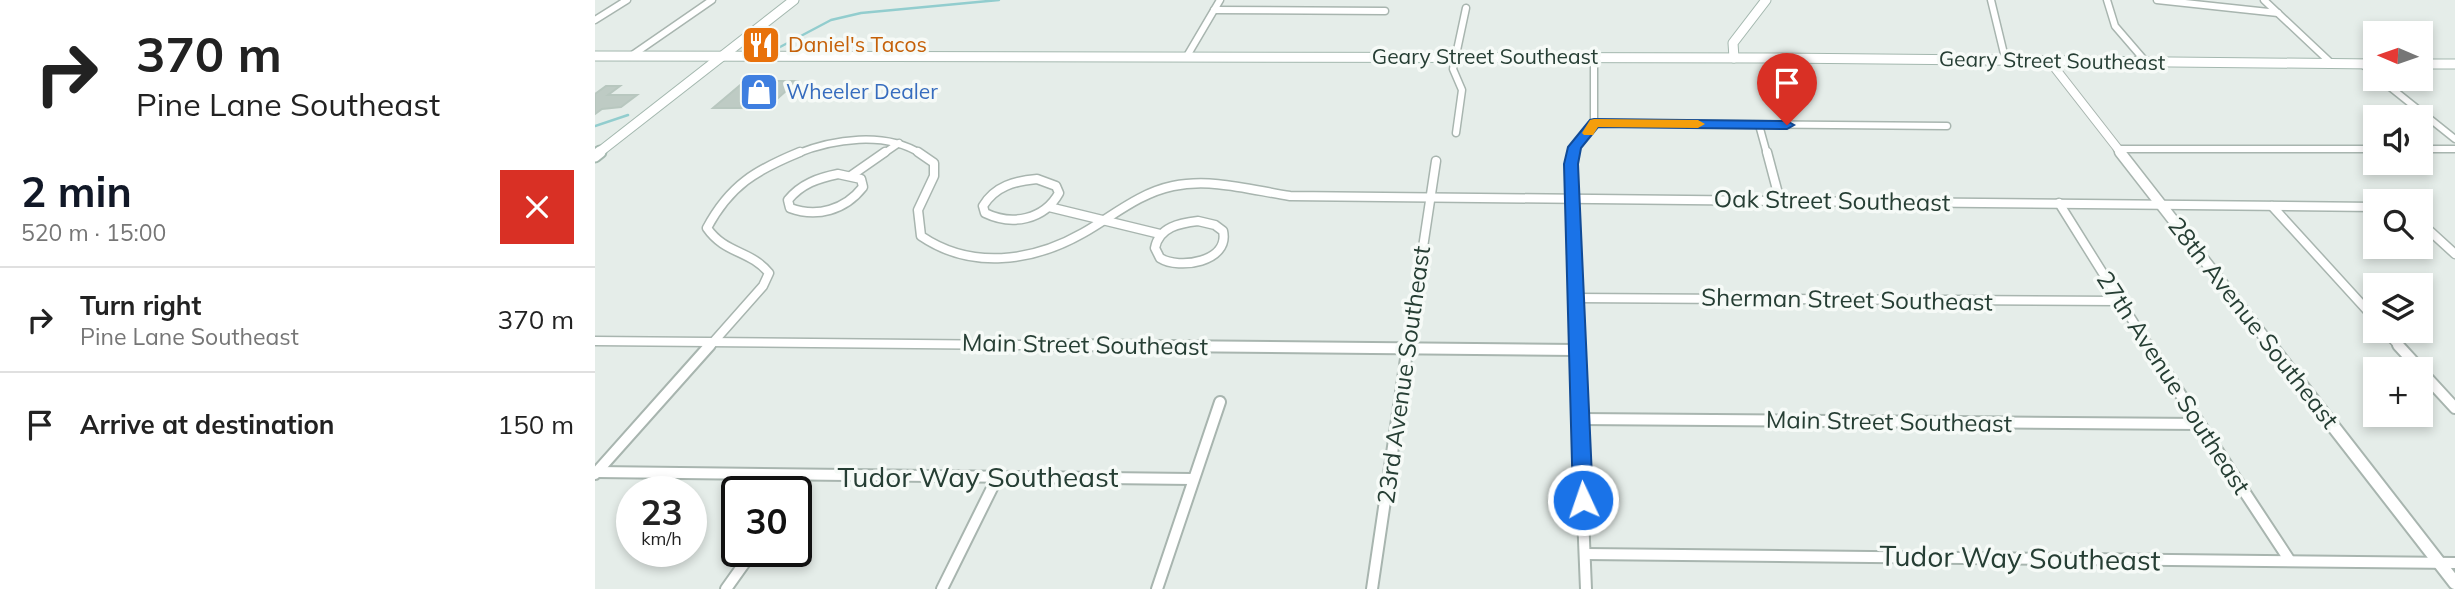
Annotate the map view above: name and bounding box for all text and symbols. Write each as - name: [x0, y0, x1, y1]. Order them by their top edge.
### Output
- north arrow: [2363, 21, 2433, 91]
- map controls: [2363, 21, 2433, 427]
- text: 370 m: [136, 23, 282, 84]
- restaurant icon: Daniel's Tacos: [740, 24, 782, 66]
- icon: right: [21, 28, 112, 119]
- place label: Daniel's Tacos: [788, 31, 927, 57]
- street label: Geary Street Southeast: [1372, 43, 1598, 69]
- street label: Geary Street Southeast: [1939, 45, 2165, 75]
- pin: [1757, 53, 1817, 125]
- icon: arrive: [1768, 64, 1806, 102]
- shop icon: Wheeler Dealer: [738, 71, 780, 113]
- place label: Wheeler Dealer: [786, 78, 938, 104]
- text: Pine Lane Southeast: [136, 84, 440, 124]
- button: sound: [2363, 105, 2433, 175]
- text: 2 min: [21, 165, 132, 218]
- button: close: [500, 170, 574, 244]
- street label: Oak Street Southeast: [1713, 183, 1951, 217]
- button: search: [2363, 189, 2433, 259]
- street label: 28th Avenue Southeast: [2162, 211, 2346, 434]
- text: 520 m · 15:00: [21, 218, 166, 247]
- street label: 23rd Avenue Southeast: [1370, 244, 1436, 506]
- street label: 27th Avenue Southeast: [2090, 265, 2257, 500]
- button: layers: [2363, 273, 2433, 343]
- street label: Sherman Street Southeast: [1701, 281, 1993, 317]
- text: Turn right: [80, 289, 201, 322]
- icon: right: [21, 301, 59, 339]
- text: 370 m: [498, 303, 574, 336]
- text: Pine Lane Southeast: [80, 322, 299, 351]
- street label: Main Street Southeast: [962, 327, 1208, 361]
- button: +: [2363, 357, 2433, 427]
- street label: Main Street Southeast: [1766, 404, 2012, 438]
- icon: arrive: [21, 406, 59, 444]
- text: Arrive at destination: [80, 408, 335, 441]
- text: 150 m: [498, 408, 574, 441]
- street label: Tudor Way Southeast: [837, 459, 1119, 494]
- position arrow: [1546, 463, 1620, 537]
- speed limit sign: 30: [721, 476, 812, 567]
- text: 23: [640, 490, 683, 534]
- text: km/h: [641, 527, 682, 550]
- street label: Tudor Way Southeast: [1879, 538, 2161, 577]

